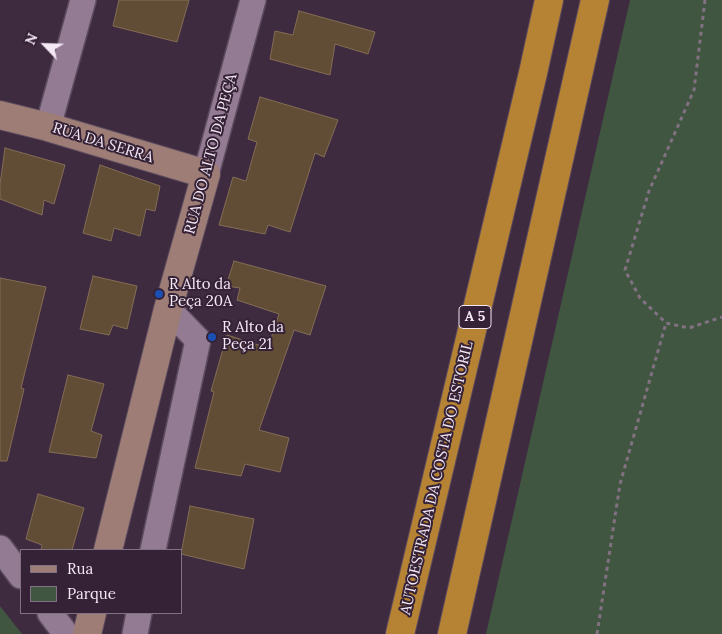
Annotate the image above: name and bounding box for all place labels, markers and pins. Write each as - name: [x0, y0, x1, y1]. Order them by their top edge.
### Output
- place label: R Alto da Peça 20A: [169, 276, 232, 311]
- marker: R Alto da Peça 20A: [153, 288, 165, 300]
- place label: R Alto da Peça 21: [222, 319, 284, 354]
- marker: R Alto da Peça 21: [206, 331, 218, 343]

